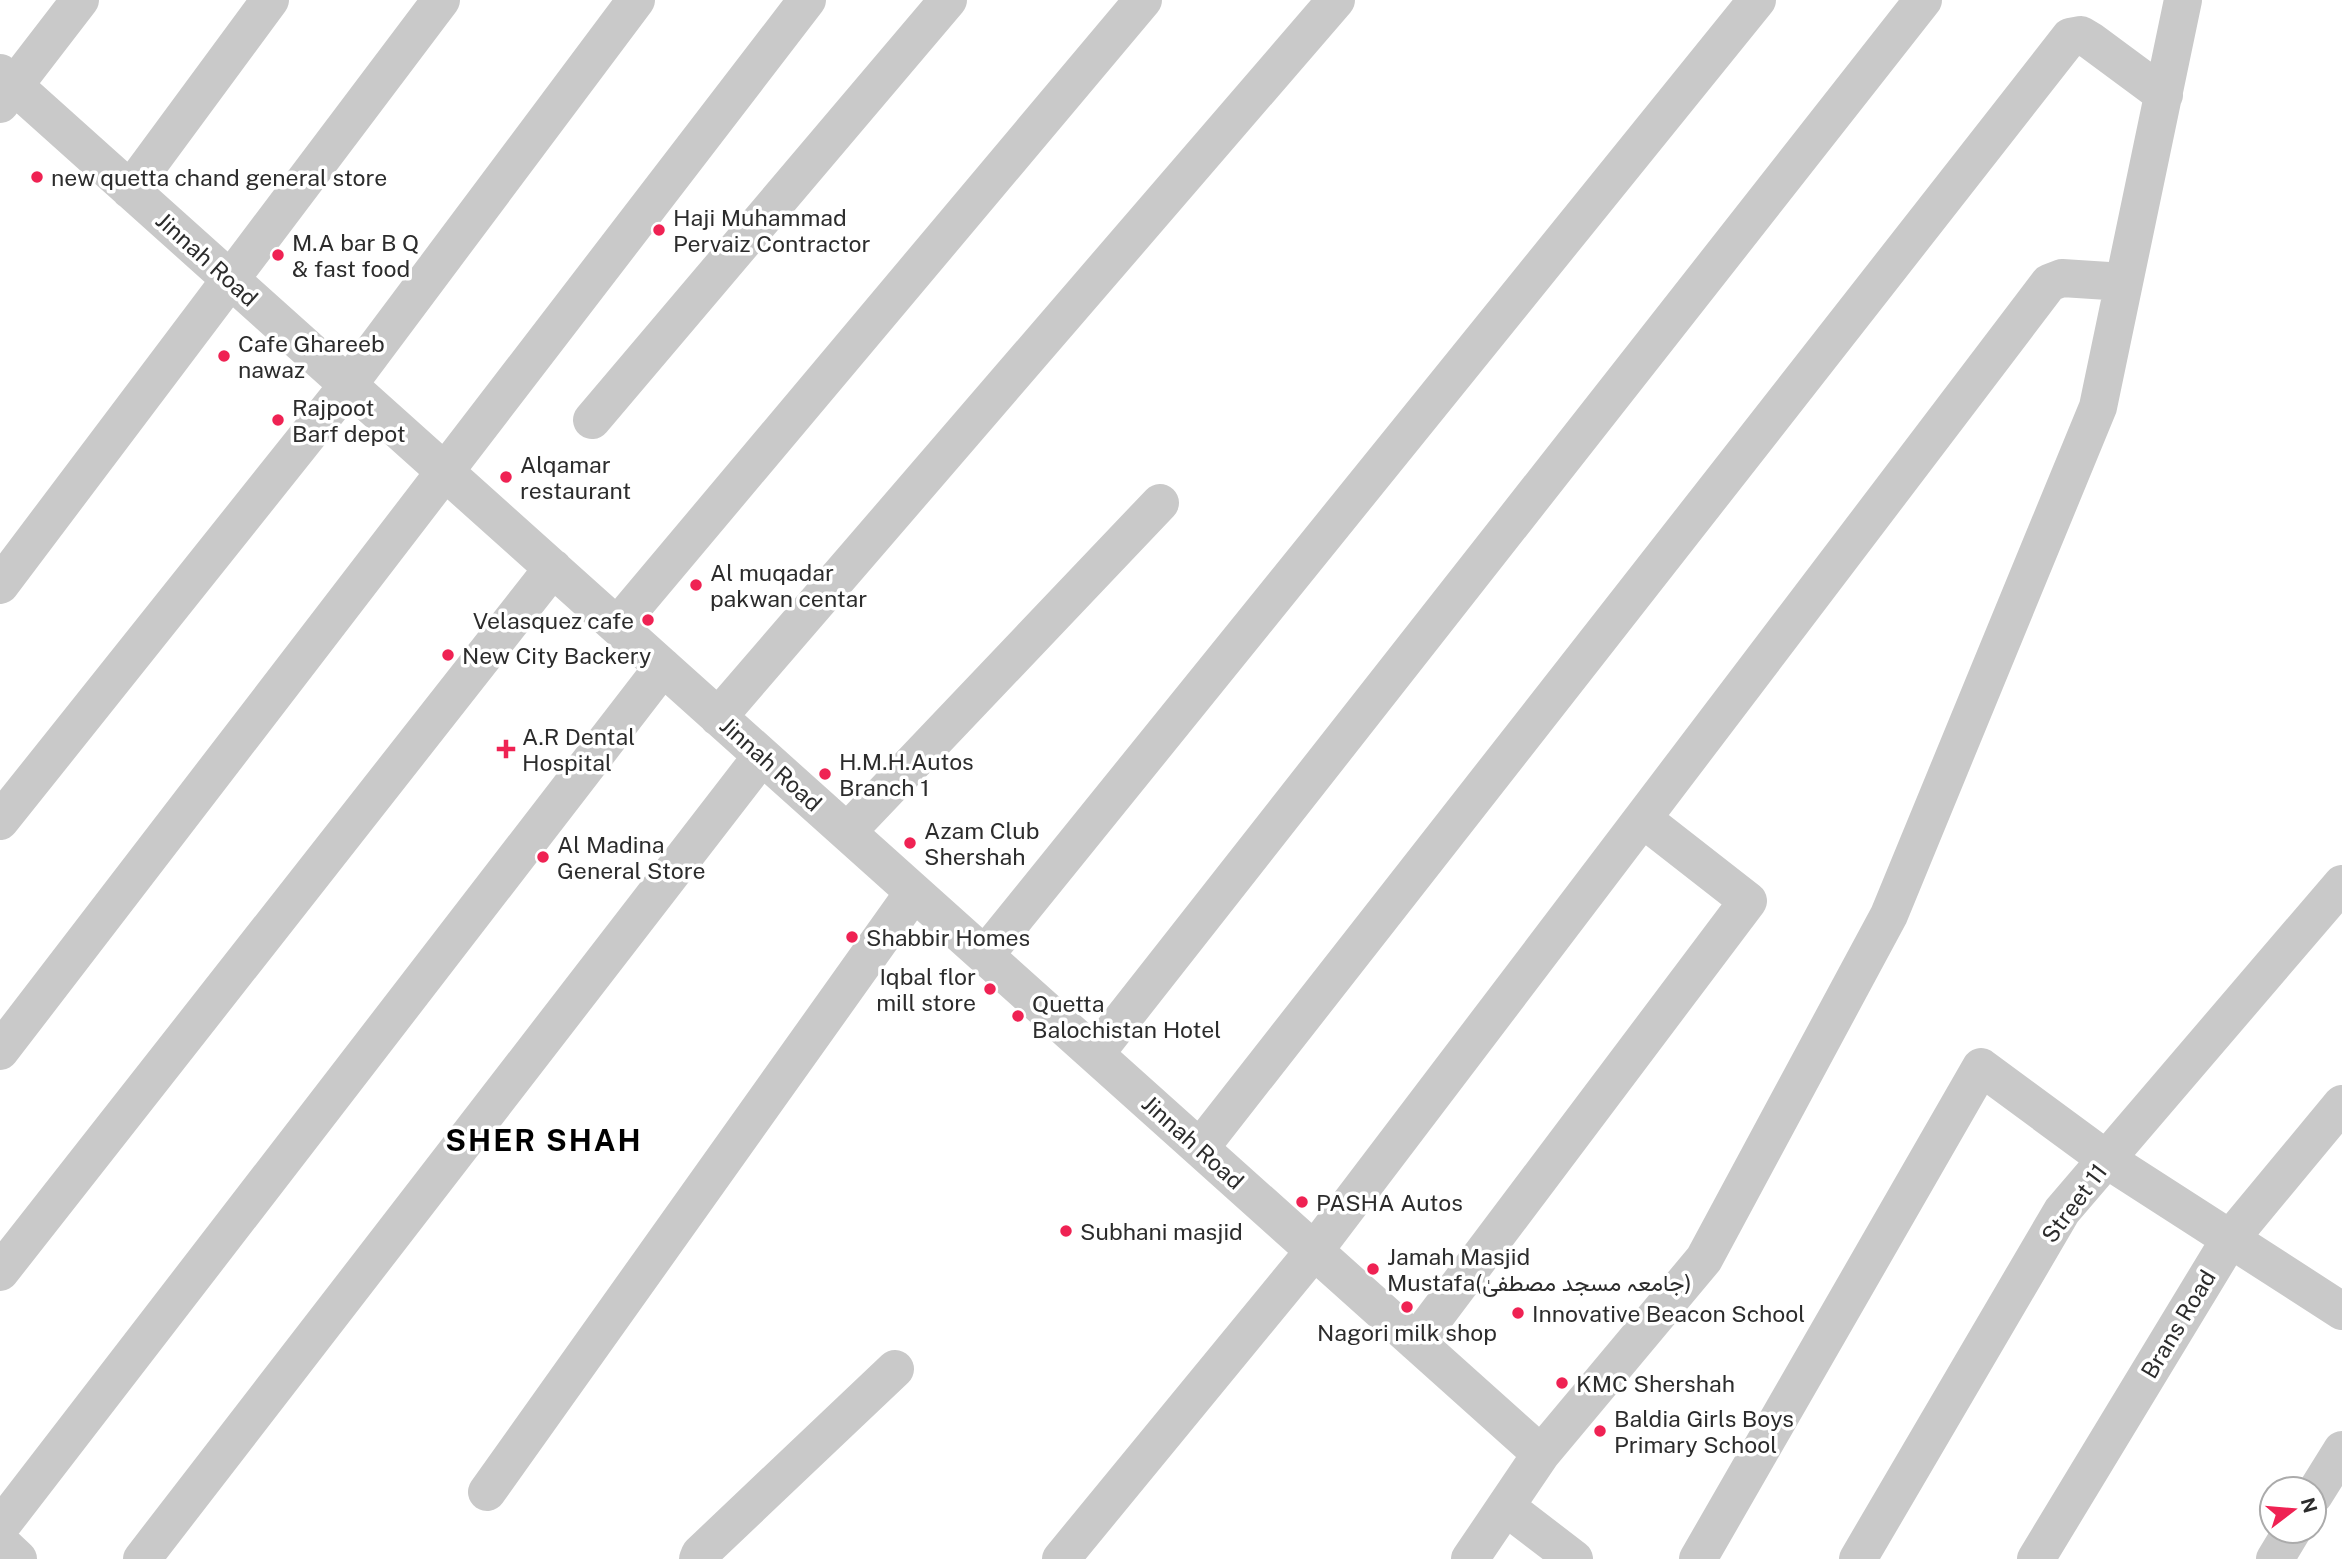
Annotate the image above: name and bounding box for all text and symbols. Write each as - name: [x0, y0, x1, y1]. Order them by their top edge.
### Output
- place label: new quetta chand general store: [51, 164, 387, 191]
- marker: new quetta chand general store: [29, 169, 45, 185]
- place label: Haji Muhammad Pervaiz Contractor: [673, 204, 871, 257]
- street label: Jinnah Road: [151, 206, 263, 312]
- marker: Haji Muhammad Pervaiz Contractor: [651, 222, 667, 238]
- place label: M.A bar B Q & fast food: [292, 229, 419, 282]
- marker: M.A bar B Q & fast food: [270, 247, 286, 263]
- place label: Cafe Ghareeb nawaz: [238, 330, 385, 383]
- marker: Cafe Ghareeb nawaz: [216, 348, 232, 364]
- place label: Rajpoot Barf depot: [292, 394, 406, 447]
- marker: Rajpoot Barf depot: [270, 412, 286, 428]
- place label: Alqamar restaurant: [520, 451, 631, 504]
- marker: Alqamar restaurant: [498, 469, 514, 485]
- place label: Al muqadar pakwan centar: [710, 559, 867, 612]
- marker: Al muqadar pakwan centar: [688, 577, 704, 593]
- place label: Velasquez cafe: [473, 607, 634, 634]
- marker: Velasquez cafe: [640, 612, 656, 628]
- place label: New City Backery: [462, 642, 651, 669]
- marker: New City Backery: [440, 647, 456, 663]
- street label: Jinnah Road: [715, 711, 827, 817]
- place label: A.R Dental Hospital: [522, 723, 635, 776]
- marker: A.R Dental Hospital: [496, 739, 516, 759]
- place label: H.M.H.Autos Branch 1: [839, 748, 974, 801]
- marker: H.M.H.Autos Branch 1: [817, 766, 833, 782]
- place label: Azam Club Shershah: [924, 817, 1039, 870]
- place label: Al Madina General Store: [557, 831, 705, 884]
- marker: Azam Club Shershah: [902, 835, 918, 851]
- marker: Al Madina General Store: [535, 849, 551, 865]
- place label: Shabbir Homes: [866, 924, 1030, 951]
- marker: Shabbir Homes: [844, 929, 860, 945]
- place label: Iqbal flor mill store: [876, 963, 976, 1016]
- marker: Iqbal flor mill store: [982, 981, 998, 997]
- place label: Quetta Balochistan Hotel: [1032, 990, 1221, 1043]
- marker: Quetta Balochistan Hotel: [1010, 1008, 1026, 1024]
- street label: Jinnah Road: [1137, 1089, 1249, 1195]
- district label: SHER SHAH: [445, 1122, 643, 1158]
- street label: Street 11: [2036, 1158, 2112, 1248]
- place label: PASHA Autos: [1316, 1189, 1463, 1216]
- marker: PASHA Autos: [1294, 1194, 1310, 1210]
- place label: Subhani masjid: [1080, 1218, 1243, 1245]
- marker: Subhani masjid: [1058, 1223, 1074, 1239]
- place label: Jamah Masjid Mustafa(جامعہ مسجد مصطفیٰ): [1387, 1243, 1692, 1297]
- marker: Jamah Masjid Mustafa(جامعہ مسجد مصطفیٰ): [1365, 1261, 1381, 1277]
- street label: Brans Road: [2135, 1265, 2221, 1383]
- marker: Nagori milk shop: [1399, 1299, 1415, 1315]
- place label: Innovative Beacon School: [1532, 1300, 1805, 1327]
- marker: Innovative Beacon School: [1510, 1305, 1526, 1321]
- place label: Nagori milk shop: [1317, 1319, 1497, 1346]
- place label: KMC Shershah: [1576, 1370, 1735, 1397]
- marker: KMC Shershah: [1554, 1375, 1570, 1391]
- place label: Baldia Girls Boys Primary School: [1614, 1405, 1794, 1458]
- marker: Baldia Girls Boys Primary School: [1592, 1423, 1608, 1439]
- north arrow: [2258, 1475, 2328, 1545]
- text: N: [2297, 1495, 2322, 1515]

